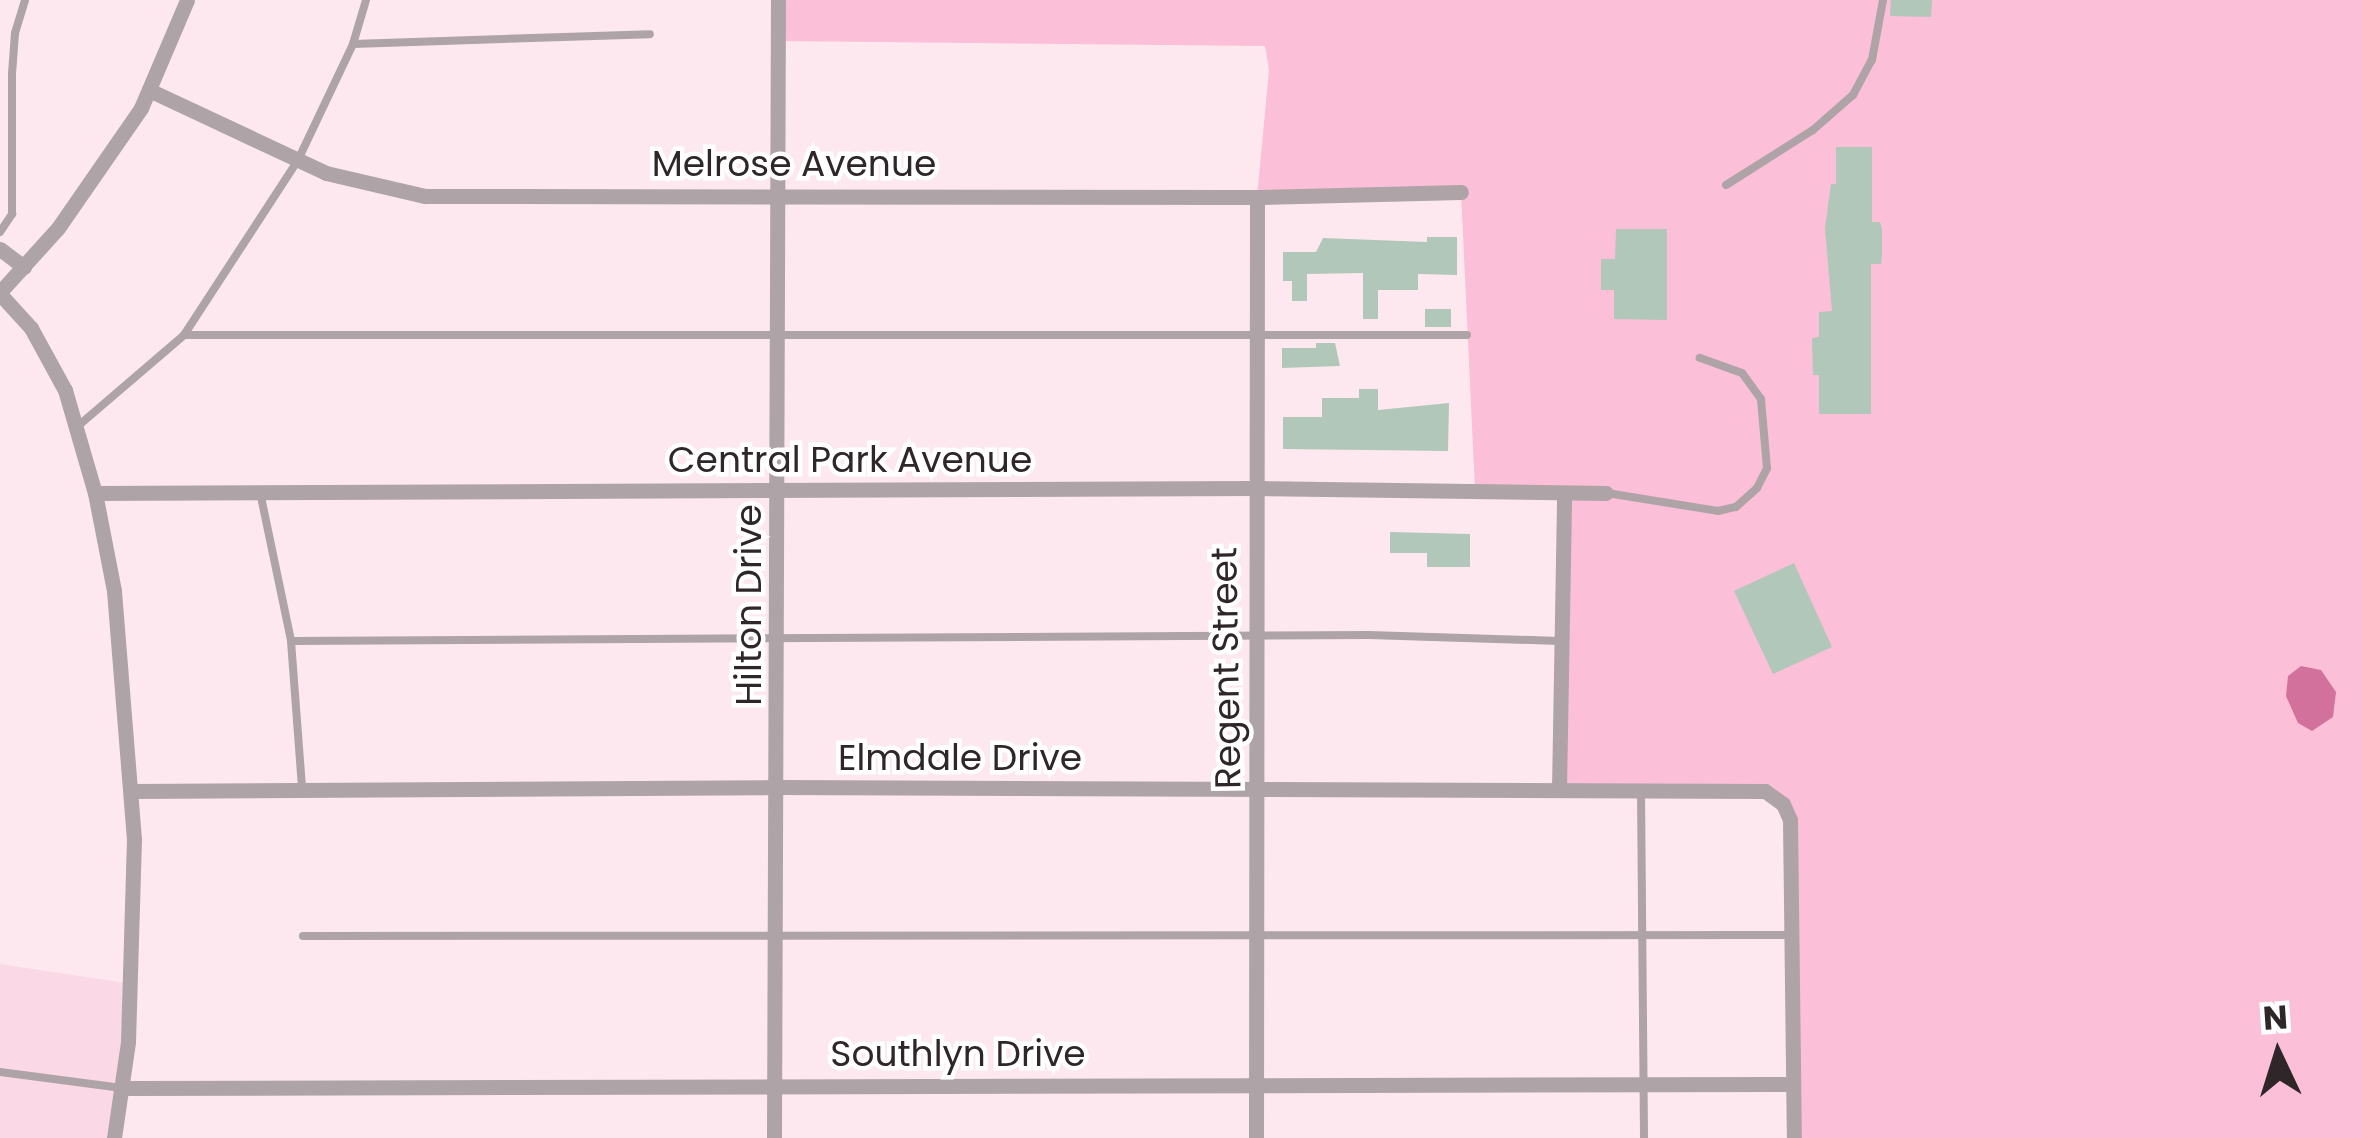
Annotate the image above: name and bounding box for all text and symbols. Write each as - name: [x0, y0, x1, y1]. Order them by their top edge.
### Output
- street label: Melrose Avenue: [652, 142, 936, 186]
- street label: Central Park Avenue: [668, 438, 1032, 482]
- street label: Hilton Drive: [727, 504, 771, 706]
- street label: Regent Street: [1202, 547, 1250, 789]
- street label: Elmdale Drive: [838, 736, 1082, 780]
- text: N: [2261, 993, 2289, 1042]
- north arrow: [2218, 994, 2338, 1114]
- street label: Southlyn Drive: [830, 1032, 1086, 1076]

